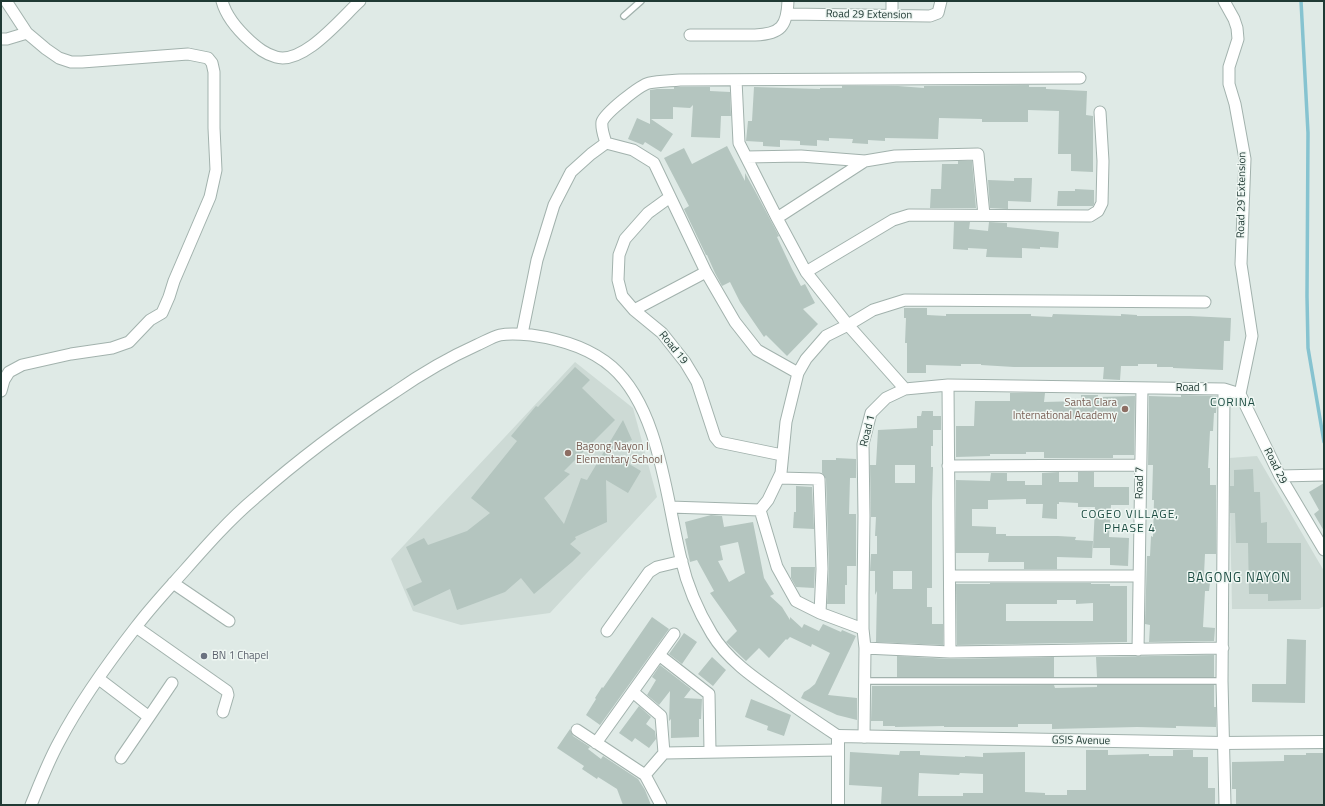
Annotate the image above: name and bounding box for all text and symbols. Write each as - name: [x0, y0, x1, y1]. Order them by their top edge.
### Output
- street label: Road 29 Extension: [826, 8, 912, 22]
- street label: Road 29 Extension: [1235, 152, 1249, 238]
- street label: Road 19: [656, 329, 690, 367]
- street label: Road 1: [1176, 381, 1208, 395]
- place label: Santa Clara International Academy: [1013, 396, 1117, 422]
- district label: CORINA: [1210, 396, 1256, 410]
- marker: Santa Clara International Academy: [1120, 404, 1130, 414]
- street label: Road 1: [858, 414, 878, 448]
- place label: Bagong Nayon I Elementary School: [576, 440, 663, 466]
- street label: Road 29: [1260, 446, 1290, 486]
- marker: Bagong Nayon I Elementary School: [563, 448, 573, 458]
- street label: Road 7: [1133, 467, 1147, 499]
- district label: COGEO VILLAGE, PHASE 4: [1081, 508, 1179, 536]
- district label: BAGONG NAYON: [1187, 571, 1291, 587]
- place label: BN 1 Chapel: [212, 649, 269, 663]
- marker: BN 1 Chapel: [199, 651, 209, 661]
- street label: GSIS Avenue: [1052, 734, 1110, 748]

